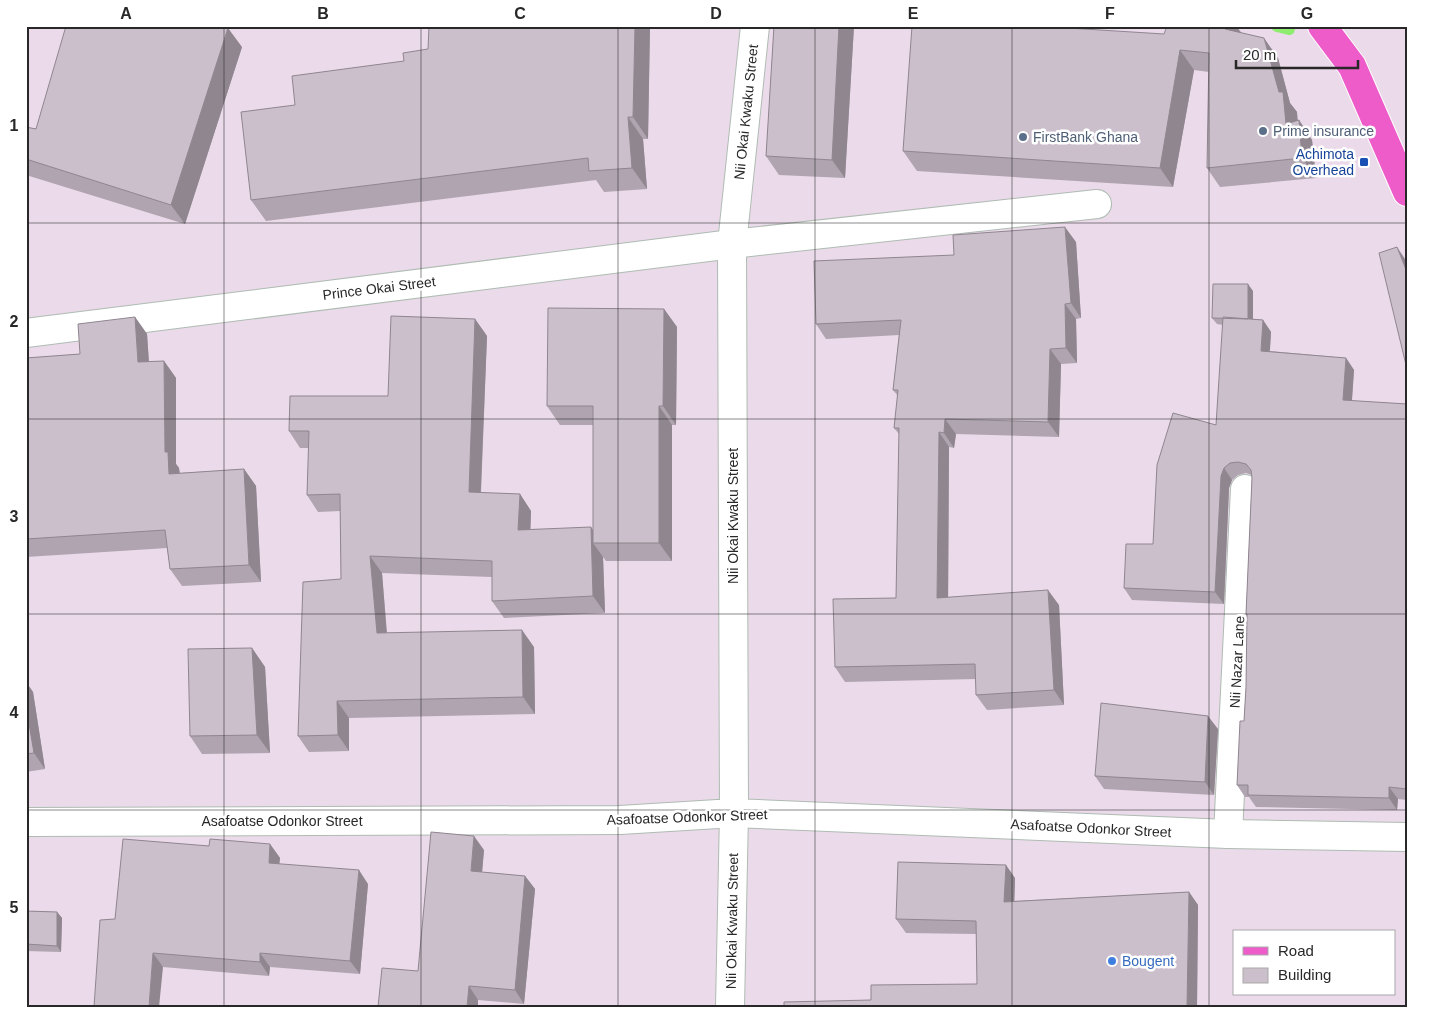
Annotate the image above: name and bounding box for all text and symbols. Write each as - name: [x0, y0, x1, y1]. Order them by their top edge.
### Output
- text: A: [120, 5, 132, 22]
- text: B: [317, 5, 329, 22]
- text: C: [514, 5, 526, 22]
- text: D: [710, 5, 722, 22]
- text: E: [908, 5, 919, 22]
- text: F: [1105, 5, 1115, 22]
- text: G: [1301, 5, 1313, 22]
- scale bar: [1236, 38, 1358, 70]
- street label: Nii Okai Kwaku Street: [731, 43, 761, 181]
- text: 20 m: [1243, 46, 1276, 63]
- text: 1: [10, 117, 19, 134]
- place label: Prime insurance: [1273, 123, 1374, 139]
- marker: Prime insurance: [1257, 125, 1269, 137]
- place label: FirstBank Ghana: [1033, 129, 1138, 145]
- marker: FirstBank Ghana: [1017, 131, 1029, 143]
- place label: Achimota Overhead: [1293, 146, 1354, 178]
- marker: Achimota Overhead: [1358, 156, 1370, 168]
- street label: Prince Okai Street: [322, 273, 436, 303]
- text: 2: [10, 313, 19, 330]
- street label: Nii Okai Kwaku Street: [725, 448, 741, 584]
- text: 3: [10, 508, 19, 525]
- street label: Nii Nazar Lane: [1227, 615, 1247, 709]
- text: 4: [10, 704, 19, 721]
- street label: Asafoatse Odonkor Street: [606, 806, 768, 828]
- street label: Asafoatse Odonkor Street: [201, 813, 363, 829]
- street label: Asafoatse Odonkor Street: [1010, 816, 1172, 840]
- street label: Nii Okai Kwaku Street: [723, 853, 741, 989]
- text: 5: [10, 899, 19, 916]
- legend: [1233, 930, 1396, 996]
- text: Road: [1278, 942, 1314, 959]
- place label: Bougent: [1122, 953, 1174, 969]
- marker: Bougent: [1106, 955, 1118, 967]
- text: Building: [1278, 966, 1331, 983]

